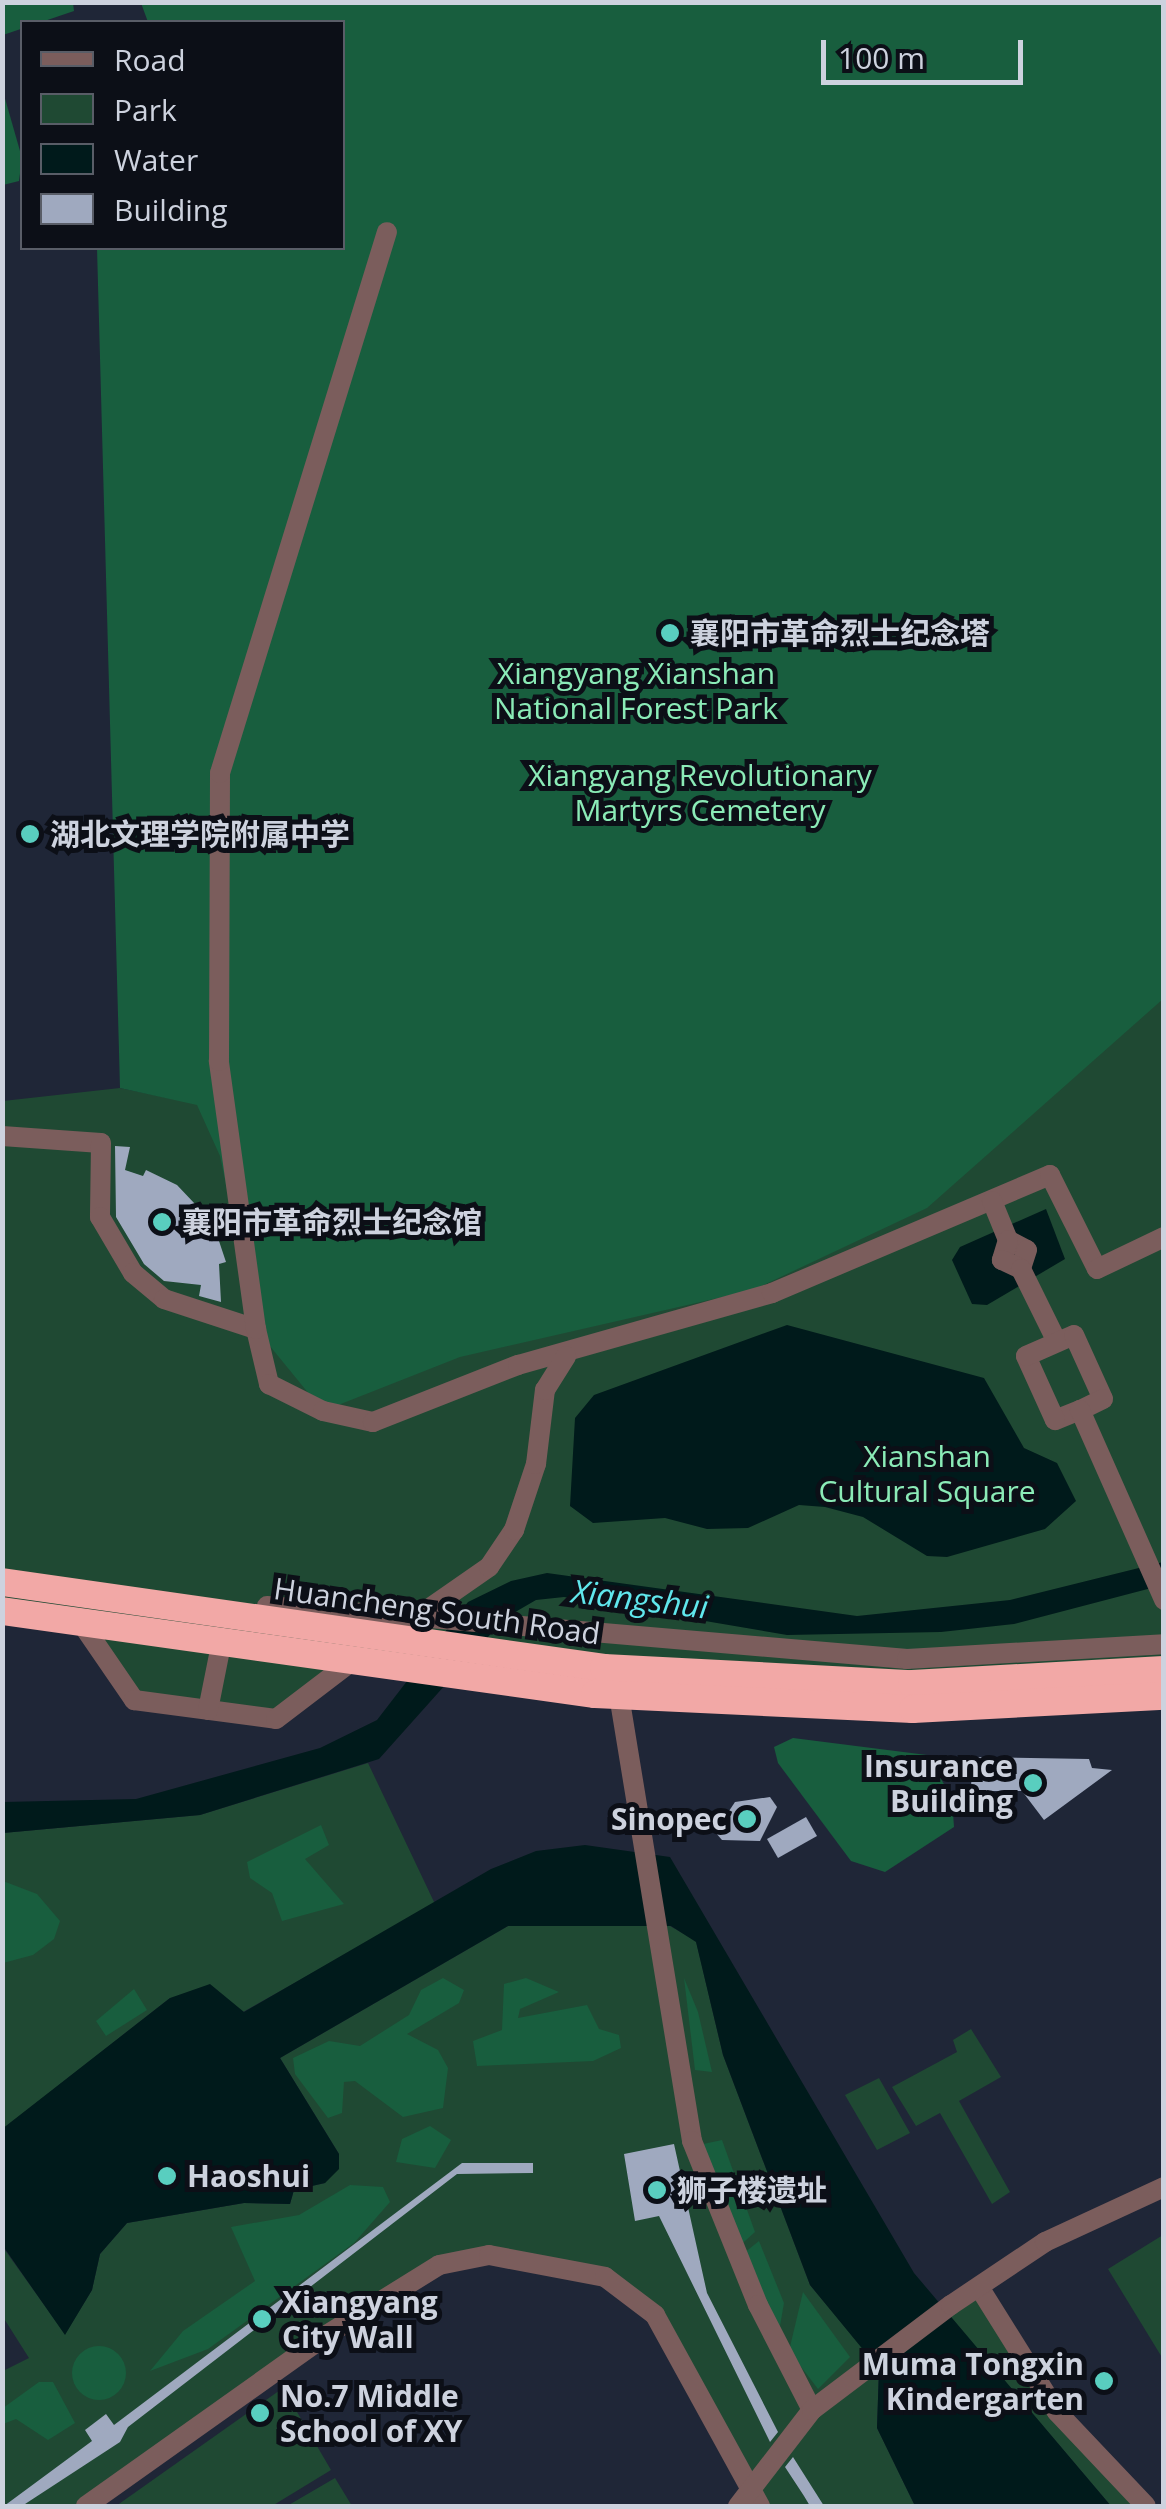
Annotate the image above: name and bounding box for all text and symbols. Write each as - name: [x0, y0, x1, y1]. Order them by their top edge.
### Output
- legend: [20, 20, 345, 250]
- scale bar: [826, 20, 1028, 82]
- text: 100 m: [838, 37, 925, 78]
- text: Road: [114, 39, 186, 80]
- text: Park: [114, 89, 177, 130]
- text: Water: [114, 139, 198, 180]
- text: Building: [114, 189, 228, 230]
- place label: 襄阳市革命烈士纪念塔: [690, 615, 990, 651]
- marker: 襄阳市革命烈士纪念塔: [659, 622, 681, 644]
- park label: Xiangyang Xianshan National Forest Park: [494, 655, 778, 726]
- park label: Xiangyang Revolutionary Martyrs Cemetery: [528, 757, 872, 828]
- place label: 湖北文理学院附属中学: [50, 816, 350, 852]
- marker: 湖北文理学院附属中学: [19, 823, 41, 845]
- place label: 襄阳市革命烈士纪念馆: [182, 1204, 482, 1240]
- marker: 襄阳市革命烈士纪念馆: [151, 1211, 173, 1233]
- park label: Xianshan Cultural Square: [818, 1438, 1036, 1508]
- street label: Huancheng South Road: [272, 1570, 602, 1652]
- water label: Xiangshui: [570, 1572, 710, 1626]
- place label: Insurance Building: [864, 1748, 1013, 1818]
- marker: Insurance Building: [1022, 1772, 1044, 1794]
- place label: Sinopec: [611, 1801, 727, 1837]
- marker: Sinopec: [736, 1808, 758, 1830]
- place label: Haoshui: [187, 2158, 310, 2194]
- marker: Haoshui: [156, 2165, 178, 2187]
- place label: 狮子楼遗址: [677, 2172, 827, 2208]
- marker: 狮子楼遗址: [646, 2179, 668, 2201]
- place label: Xiangyang City Wall: [282, 2284, 438, 2354]
- marker: Xiangyang City Wall: [251, 2308, 273, 2330]
- place label: Muma Tongxin Kindergarten: [862, 2346, 1084, 2416]
- marker: Muma Tongxin Kindergarten: [1093, 2370, 1115, 2392]
- place label: No.7 Middle School of XY: [280, 2378, 462, 2448]
- marker: No.7 Middle School of XY: [249, 2402, 271, 2424]

